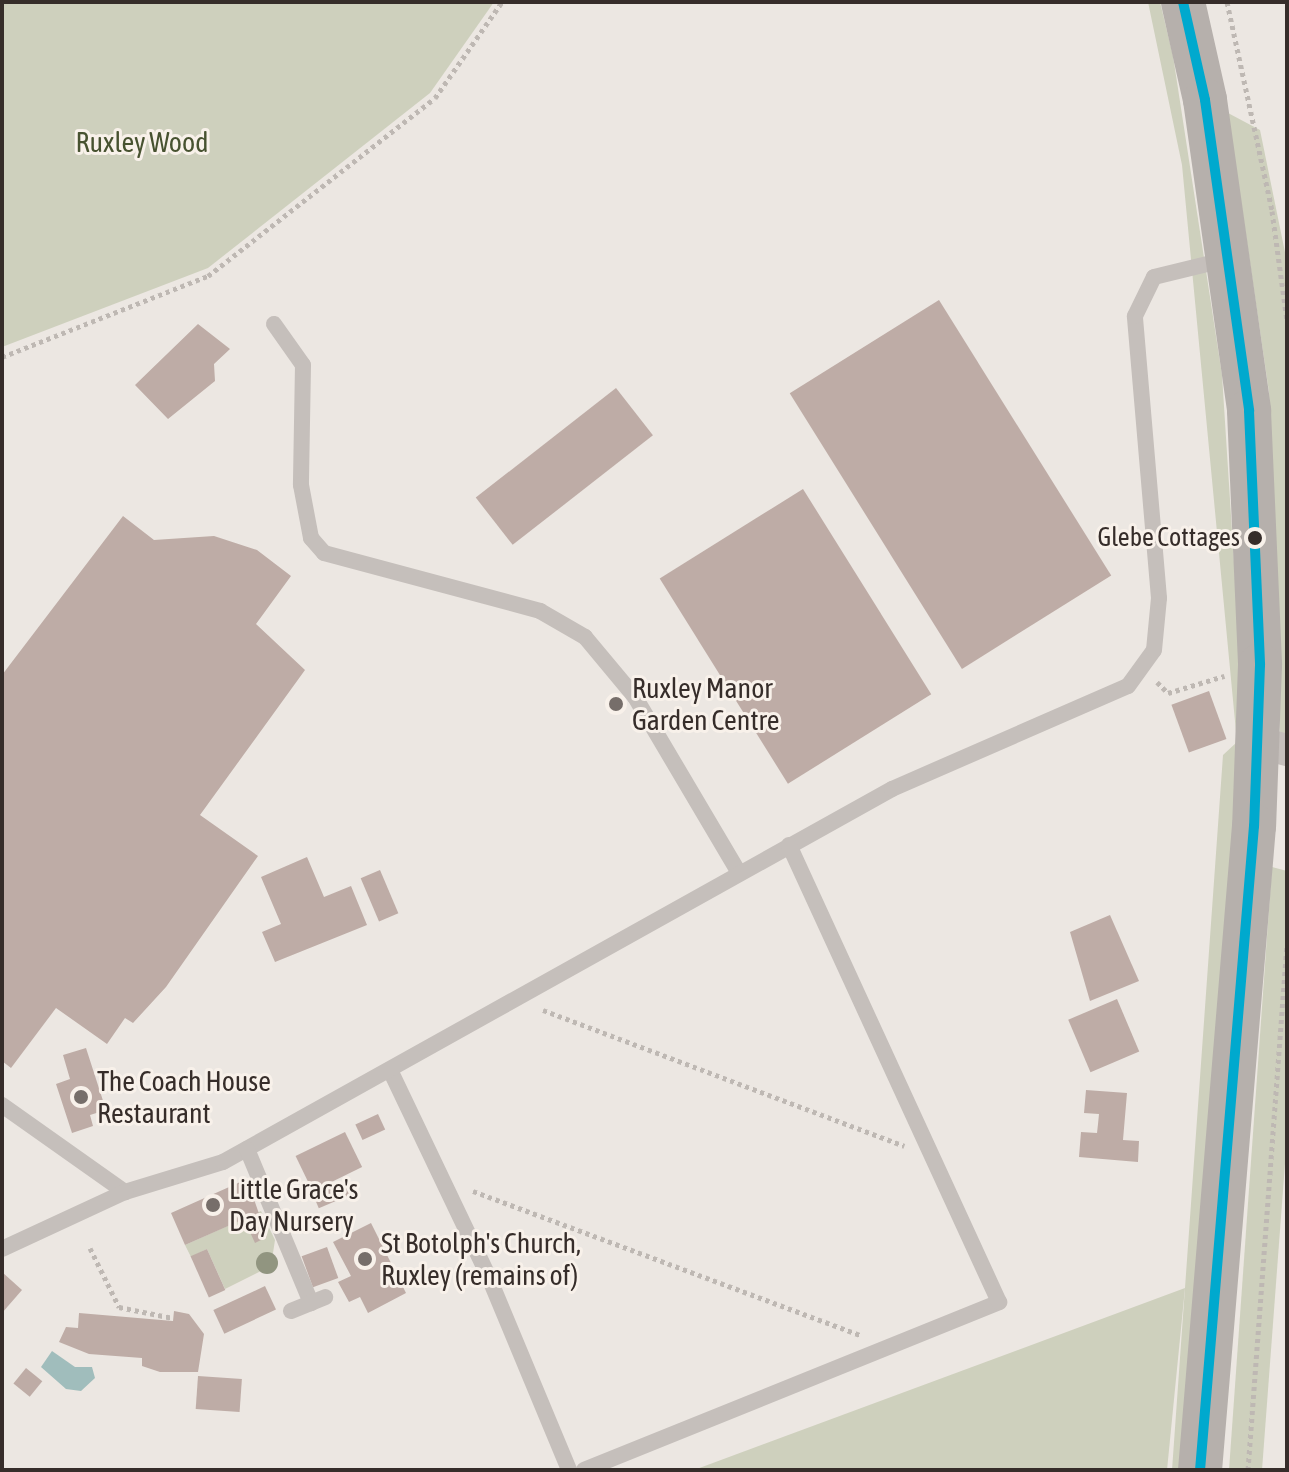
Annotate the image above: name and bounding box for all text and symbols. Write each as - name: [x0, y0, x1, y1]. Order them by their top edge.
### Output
- park label: Ruxley Wood: [76, 125, 208, 159]
- place label: Glebe Cottages: [1097, 522, 1240, 554]
- marker: Glebe Cottages: [1247, 530, 1263, 546]
- place label: Ruxley Manor Garden Centre: [632, 671, 779, 737]
- marker: Ruxley Manor Garden Centre: [607, 695, 625, 713]
- place label: The Coach House Restaurant: [97, 1064, 271, 1130]
- marker: The Coach House Restaurant: [72, 1088, 90, 1106]
- place label: Little Grace's Day Nursery: [229, 1172, 358, 1238]
- marker: Little Grace's Day Nursery: [204, 1196, 222, 1214]
- place label: St Botolph's Church, Ruxley (remains of): [381, 1226, 581, 1292]
- marker: St Botolph's Church, Ruxley (remains of): [356, 1250, 374, 1268]

